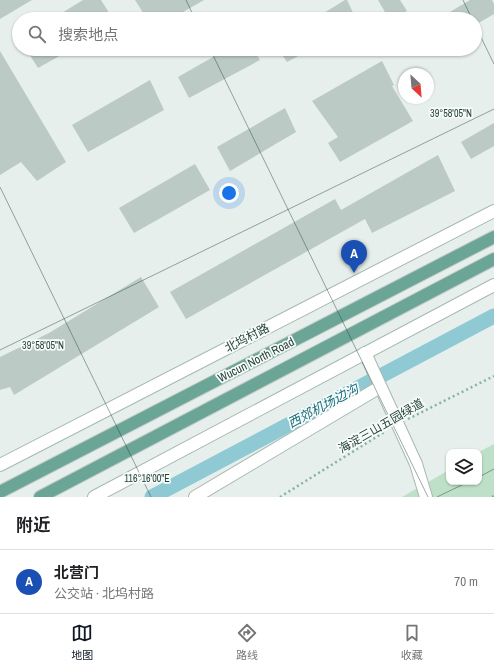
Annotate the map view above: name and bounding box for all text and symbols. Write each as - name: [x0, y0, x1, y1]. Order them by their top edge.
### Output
- search box: [12, 12, 482, 56]
- icon: search: [26, 23, 48, 45]
- text: 搜索地点: [58, 24, 118, 45]
- north arrow: [398, 68, 434, 104]
- text: 39°58'05"N: [430, 107, 472, 120]
- your location: [219, 183, 239, 203]
- pin: A: [341, 240, 367, 273]
- street label: 北坞村路: [222, 320, 272, 356]
- street label: Wucun North Road: [215, 334, 297, 386]
- text: 39°58'05"N: [22, 339, 64, 352]
- water label: 西郊机场边沟: [285, 379, 363, 432]
- street label: 海淀三山五园绿道: [335, 395, 427, 457]
- map controls: [446, 449, 482, 485]
- button: layers: [446, 449, 482, 485]
- text: 116°16'00"E: [124, 472, 170, 485]
- text: 附近: [16, 513, 50, 536]
- text: 北营门: [54, 562, 99, 583]
- text: A: [25, 573, 33, 590]
- text: 70 m: [454, 573, 478, 590]
- text: 公交站 · 北坞村路: [54, 585, 154, 602]
- tab: 地图: [71, 622, 93, 662]
- tab: 路线: [236, 622, 258, 662]
- tab: 收藏: [401, 622, 423, 662]

